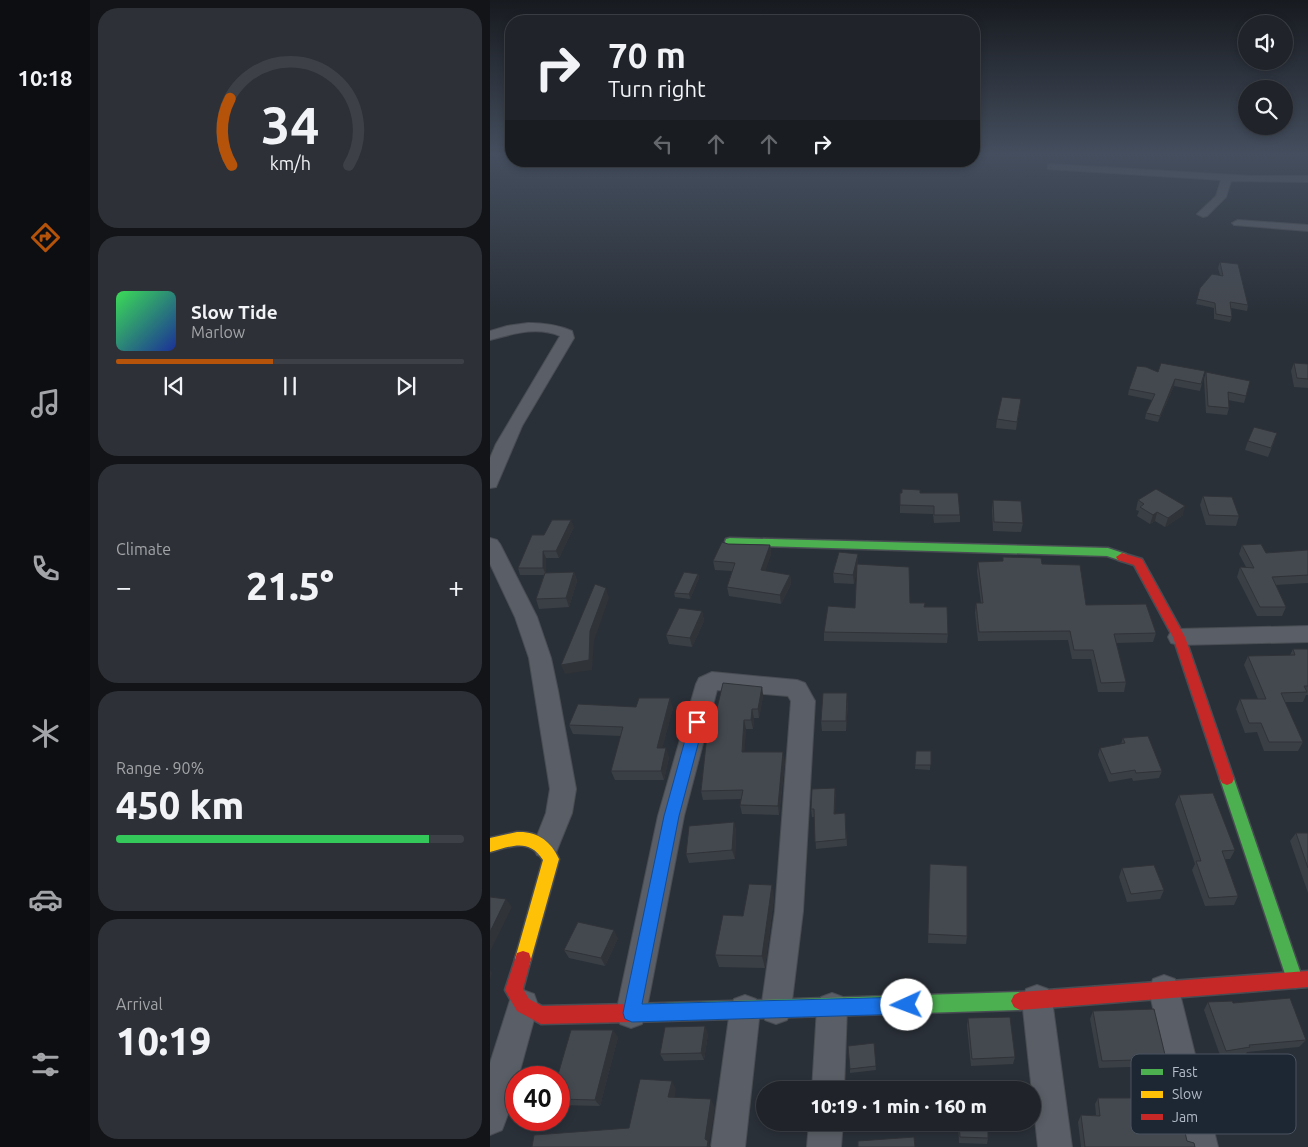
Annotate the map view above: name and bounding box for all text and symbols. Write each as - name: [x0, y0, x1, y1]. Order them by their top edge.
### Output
- map controls: [1238, 15, 1293, 135]
- button: sound: [1238, 15, 1293, 70]
- icon: right: [525, 35, 590, 100]
- text: 70 m: [608, 35, 686, 75]
- text: 10:18: [17, 65, 73, 90]
- text: Turn right: [608, 76, 706, 101]
- button: search: [1238, 80, 1293, 135]
- text: 34: [261, 96, 319, 154]
- icon: left: [649, 130, 677, 158]
- icon: ahead: [702, 130, 730, 158]
- icon: ahead: [755, 130, 783, 158]
- icon: right: [808, 130, 836, 158]
- text: km/h: [269, 153, 311, 173]
- icon: directions: [28, 220, 63, 255]
- text: Slow Tide: [191, 301, 278, 323]
- text: Marlow: [191, 323, 245, 341]
- icon: previous: [160, 372, 188, 400]
- icon: pause: [276, 372, 304, 400]
- icon: next: [392, 372, 420, 400]
- icon: music: [28, 386, 63, 421]
- text: Climate: [116, 540, 171, 558]
- icon: phone: [28, 551, 63, 586]
- text: 21.5°: [246, 565, 334, 607]
- text: −: [116, 571, 132, 602]
- text: +: [448, 571, 464, 602]
- pin: [676, 701, 718, 743]
- icon: arrive: [683, 708, 711, 736]
- icon: climate: [28, 716, 63, 751]
- text: Range · 90%: [116, 759, 204, 777]
- text: 450 km: [116, 784, 244, 826]
- icon: car: [28, 882, 63, 917]
- position arrow: [880, 978, 932, 1030]
- text: Arrival: [116, 995, 163, 1013]
- text: 10:19: [116, 1020, 211, 1062]
- icon: filters: [28, 1047, 63, 1082]
- legend: [1131, 1054, 1296, 1134]
- text: Fast: [1172, 1064, 1198, 1080]
- speed limit sign: 40: [505, 1066, 570, 1131]
- text: Slow: [1172, 1086, 1202, 1102]
- text: 10:19 · 1 min · 160 m: [810, 1095, 987, 1117]
- text: Jam: [1172, 1109, 1198, 1125]

